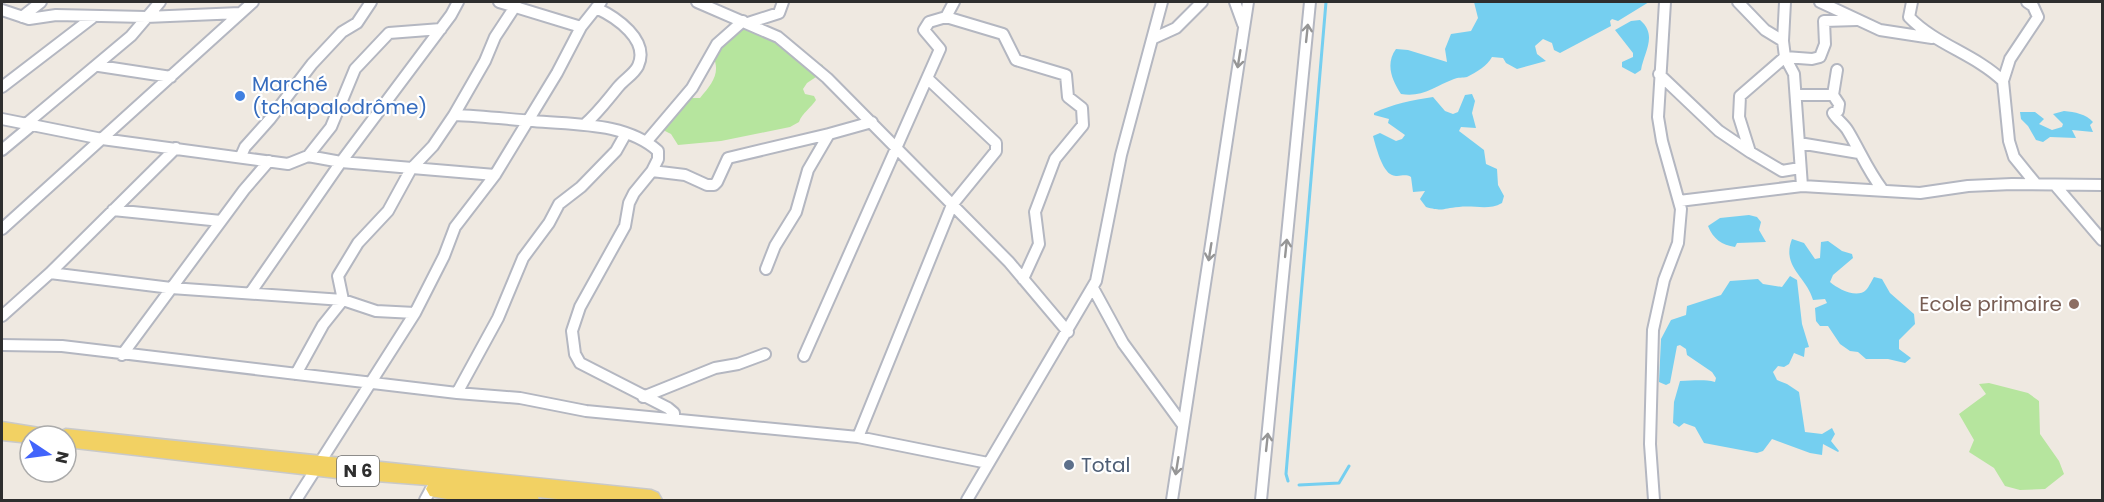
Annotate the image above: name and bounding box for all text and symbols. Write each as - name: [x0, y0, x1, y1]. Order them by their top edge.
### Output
- one-way arrow: [1302, 24, 1313, 44]
- one-way arrow: [1233, 49, 1244, 69]
- place label: Marché (tchapalodrôme): [252, 70, 427, 121]
- marker: Marché (tchapalodrôme): [233, 89, 247, 103]
- one-way arrow: [1281, 239, 1292, 259]
- one-way arrow: [1204, 242, 1215, 261]
- place label: Ecole primaire: [1919, 290, 2062, 318]
- marker: Ecole primaire: [2067, 297, 2081, 311]
- north arrow: [18, 424, 78, 484]
- one-way arrow: [1262, 433, 1273, 453]
- text: N: [50, 449, 75, 466]
- place label: Total: [1081, 451, 1130, 479]
- one-way arrow: [1172, 455, 1183, 475]
- road number: N 6: [337, 456, 379, 486]
- marker: Total: [1062, 458, 1076, 472]

